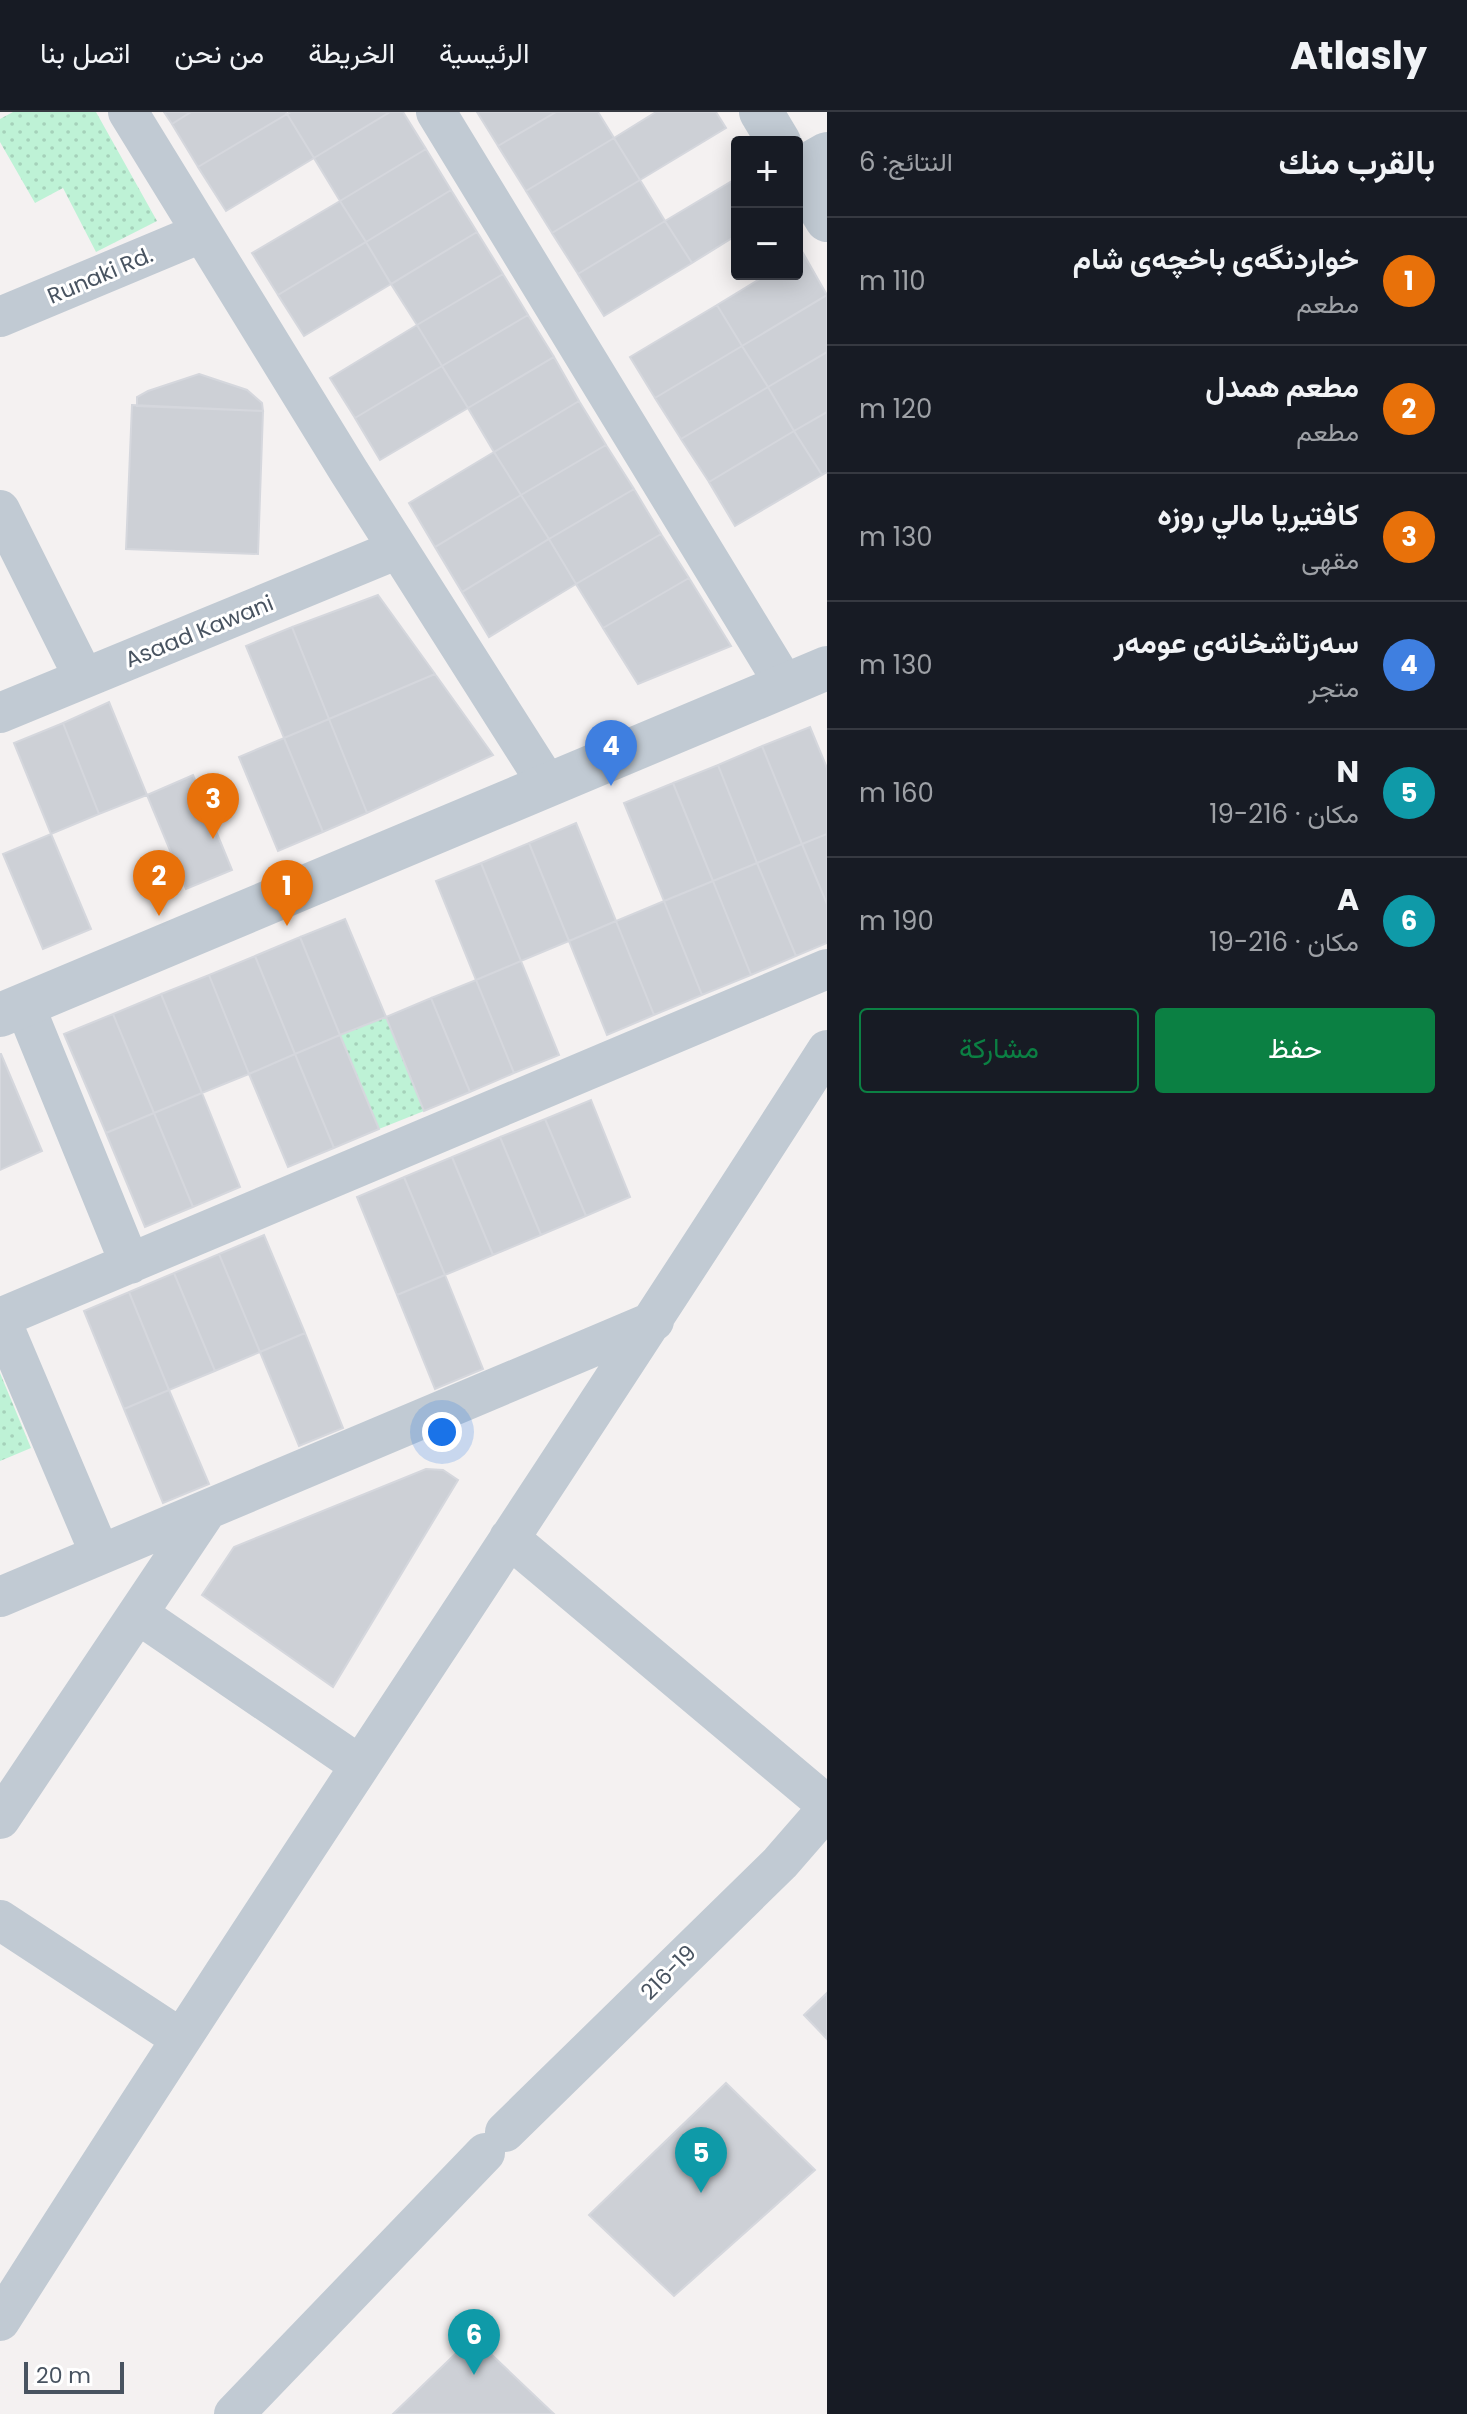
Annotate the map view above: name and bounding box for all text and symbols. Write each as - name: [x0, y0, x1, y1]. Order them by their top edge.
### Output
- text: Atlasly: [1290, 29, 1427, 82]
- text: اتصل بنا: [40, 34, 130, 73]
- text: من نحن: [174, 34, 264, 73]
- text: الخريطة: [308, 34, 395, 73]
- text: الرئيسية: [439, 34, 529, 73]
- map controls: [731, 136, 803, 280]
- button: +: [731, 136, 803, 208]
- text: بالقرب منك: [1279, 138, 1435, 186]
- text: النتائج: 6: [859, 144, 953, 180]
- button: −: [731, 208, 803, 280]
- text: خواردنگەی باخچەی شام: [1073, 237, 1359, 280]
- street label: Runaki Rd.: [43, 239, 158, 312]
- text: 110 m: [859, 263, 926, 299]
- text: 1: [1404, 263, 1414, 299]
- text: مطعم: [1296, 286, 1359, 322]
- text: مطعم همدل: [1205, 365, 1359, 408]
- text: 120 m: [859, 391, 932, 427]
- text: 2: [1402, 391, 1416, 427]
- text: مطعم: [1296, 414, 1359, 450]
- text: كافتيريا مالي روزه: [1157, 493, 1359, 536]
- text: 130 m: [859, 519, 933, 555]
- text: 3: [1401, 519, 1417, 555]
- text: مقهى: [1301, 542, 1359, 578]
- street label: Asaad Kawani: [120, 588, 278, 675]
- text: سەرتاشخانەی عومەر: [1114, 621, 1359, 664]
- text: 130 m: [859, 647, 933, 683]
- text: 4: [1400, 647, 1418, 683]
- text: متجر: [1308, 670, 1359, 706]
- pin: 4: [585, 720, 637, 786]
- text: N: [1336, 750, 1359, 793]
- pin: 3: [187, 773, 239, 839]
- text: 160 m: [859, 775, 934, 811]
- text: 5: [1401, 775, 1417, 811]
- text: مكان · 216-19: [1209, 796, 1359, 832]
- pin: 2: [133, 850, 185, 916]
- pin: 1: [261, 860, 313, 926]
- text: A: [1337, 878, 1359, 921]
- text: 190 m: [859, 903, 934, 939]
- text: 6: [1401, 903, 1417, 939]
- text: مكان · 216-19: [1209, 924, 1359, 960]
- button: مشاركة: [859, 1008, 1139, 1093]
- button: حفظ: [1155, 1008, 1435, 1093]
- your location: [422, 1412, 462, 1452]
- street label: 216-19: [634, 1938, 703, 2007]
- pin: 5: [675, 2127, 727, 2193]
- pin: 6: [448, 2309, 500, 2375]
- scale bar: [24, 2358, 124, 2394]
- text: 20 m: [36, 2360, 91, 2391]

